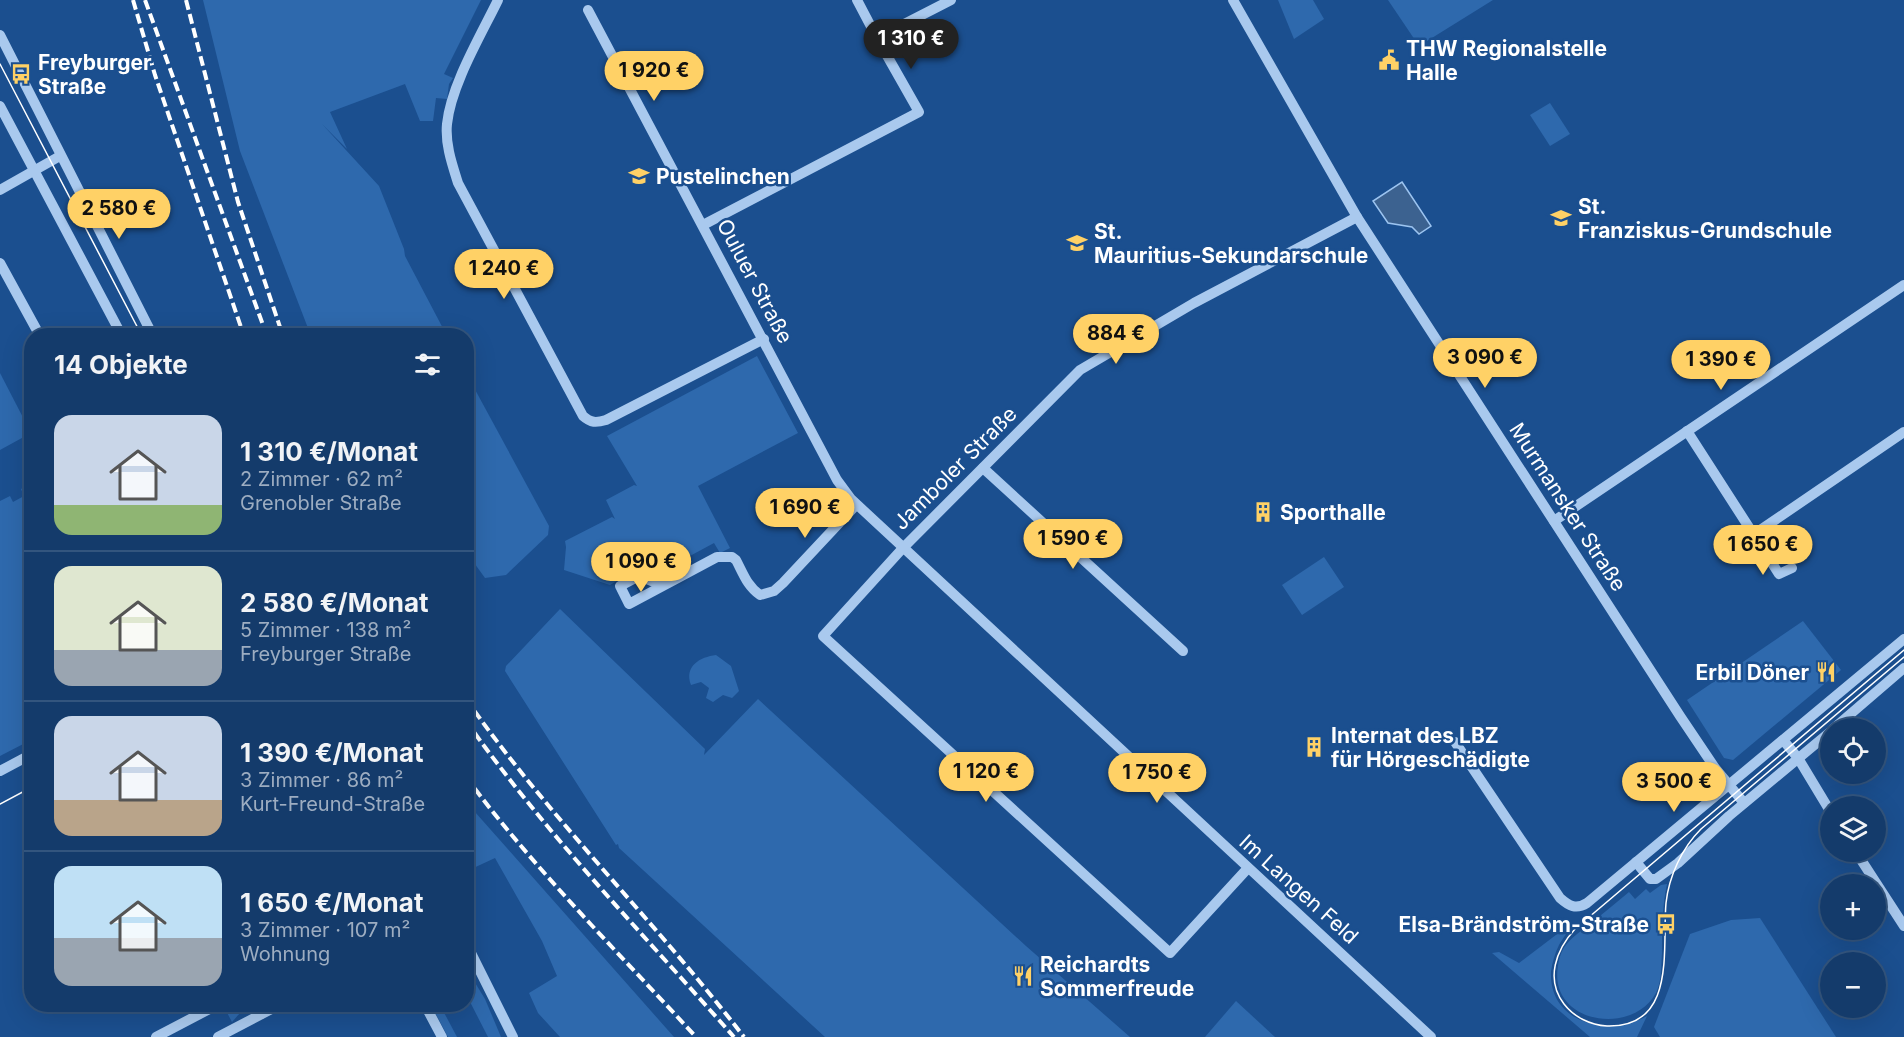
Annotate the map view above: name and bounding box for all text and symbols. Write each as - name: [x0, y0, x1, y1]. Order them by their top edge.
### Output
- pin: 1 310 €: [856, 19, 966, 70]
- text: 1 310 €: [878, 26, 944, 50]
- place label: THW Regionalstelle Halle: [1406, 36, 1607, 85]
- public building icon: THW Regionalstelle Halle: [1377, 48, 1401, 72]
- place label: Freyburger Straße: [38, 50, 152, 99]
- pin: 1 920 €: [599, 51, 709, 102]
- text: 1 920 €: [619, 58, 689, 82]
- bus stop icon: Freyburger Straße: [9, 62, 33, 86]
- school or university icon: Pustelinchen: [627, 164, 651, 188]
- place label: Pustelinchen: [656, 164, 790, 189]
- pin: 2 580 €: [64, 189, 174, 240]
- place label: St. Franziskus-Grundschule: [1578, 194, 1832, 243]
- text: 2 580 €: [81, 196, 157, 220]
- school or university icon: St. Franziskus-Grundschule: [1549, 206, 1573, 230]
- street label: Ouluer Straße: [712, 215, 798, 347]
- place label: St. Mauritius-Sekundarschule: [1094, 219, 1368, 268]
- school or university icon: St. Mauritius-Sekundarschule: [1065, 231, 1089, 255]
- pin: 1 240 €: [449, 249, 559, 300]
- text: 1 240 €: [468, 256, 540, 280]
- pin: 884 €: [1074, 314, 1158, 365]
- text: 884 €: [1087, 321, 1145, 345]
- pin: 3 090 €: [1430, 338, 1540, 389]
- pin: 1 390 €: [1666, 340, 1776, 391]
- text: 3 090 €: [1447, 345, 1523, 369]
- text: 1 390 €: [1685, 347, 1757, 371]
- icon: filters: [411, 348, 444, 381]
- text: 14 Objekte: [54, 349, 188, 380]
- street label: Jamboler Straße: [888, 401, 1022, 535]
- street label: Murmansker Straße: [1504, 418, 1632, 596]
- text: 1 310 €/Monat: [240, 436, 418, 467]
- icon: home: [102, 439, 174, 511]
- text: 2 Zimmer · 62 m²: [240, 467, 403, 491]
- pin: 1 690 €: [750, 488, 860, 539]
- text: Grenobler Straße: [240, 491, 402, 515]
- text: 1 690 €: [769, 495, 841, 519]
- building icon: Sporthalle: [1251, 500, 1275, 524]
- place label: Sporthalle: [1280, 500, 1386, 525]
- pin: 1 590 €: [1018, 519, 1128, 570]
- pin: 1 650 €: [1708, 525, 1818, 576]
- text: 1 590 €: [1037, 526, 1109, 550]
- text: 1 650 €: [1727, 532, 1799, 556]
- pin: 1 090 €: [586, 542, 696, 593]
- text: 1 090 €: [605, 549, 677, 573]
- text: 2 580 €/Monat: [240, 587, 429, 618]
- icon: home: [102, 590, 174, 662]
- text: 5 Zimmer · 138 m²: [240, 618, 411, 642]
- text: Freyburger Straße: [240, 642, 412, 666]
- place label: Erbil Döner: [1696, 660, 1809, 685]
- restaurant icon: Erbil Döner: [1814, 660, 1838, 684]
- map controls: [1820, 718, 1886, 1018]
- button: locate: [1820, 718, 1886, 784]
- place label: Internat des LBZ für Hörgeschädigte: [1331, 723, 1530, 772]
- building icon: Internat des LBZ für Hörgeschädigte: [1302, 735, 1326, 759]
- text: 1 390 €/Monat: [240, 737, 424, 768]
- icon: home: [102, 740, 174, 812]
- pin: 1 120 €: [931, 752, 1041, 803]
- pin: 1 750 €: [1102, 753, 1212, 804]
- text: 1 120 €: [953, 759, 1019, 783]
- text: 1 750 €: [1122, 760, 1192, 784]
- pin: 3 500 €: [1619, 762, 1729, 813]
- text: 3 Zimmer · 86 m²: [240, 768, 403, 792]
- text: 3 500 €: [1636, 769, 1712, 793]
- text: Kurt-Freund-Straße: [240, 792, 425, 816]
- button: layers: [1820, 796, 1886, 862]
- street label: Im Langen Feld: [1234, 829, 1364, 949]
- button: +: [1820, 874, 1886, 940]
- text: 1 650 €/Monat: [240, 887, 423, 918]
- icon: home: [102, 890, 174, 962]
- place label: Elsa-Brändström-Straße: [1399, 912, 1649, 937]
- bus stop icon: Elsa-Brändström-Straße: [1654, 912, 1678, 936]
- text: 3 Zimmer · 107 m²: [240, 918, 410, 942]
- text: Wohnung: [240, 942, 330, 966]
- place label: Reichardts Sommerfreude: [1040, 952, 1194, 1001]
- button: −: [1820, 952, 1886, 1018]
- restaurant icon: Reichardts Sommerfreude: [1011, 964, 1035, 988]

